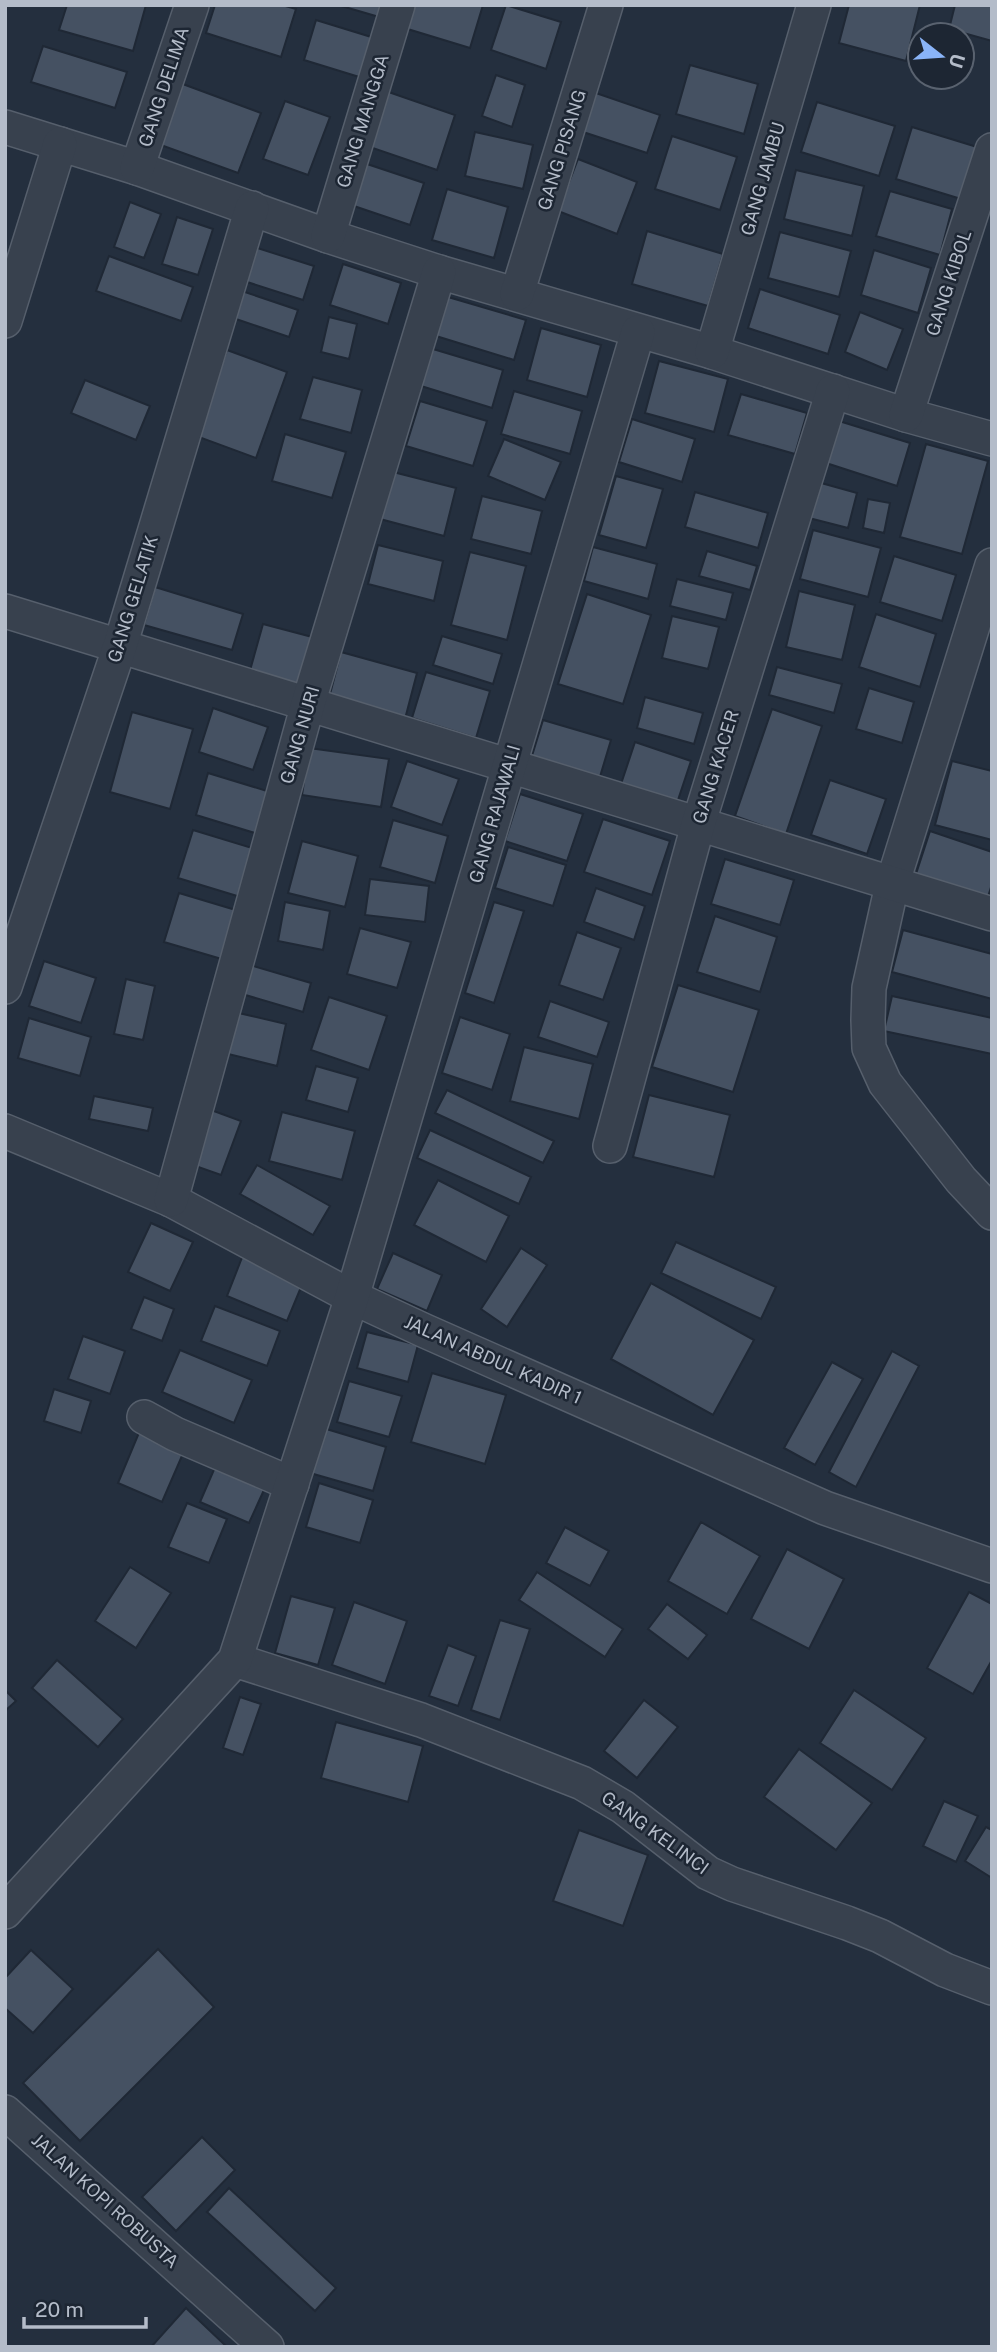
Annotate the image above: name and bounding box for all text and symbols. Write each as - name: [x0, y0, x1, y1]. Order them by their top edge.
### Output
- north arrow: [906, 21, 976, 91]
- street label: GANG DELIMA: [134, 24, 193, 150]
- street label: GANG MANGGA: [332, 51, 393, 190]
- text: U: [945, 51, 970, 71]
- street label: GANG PISANG: [533, 87, 590, 213]
- street label: GANG JAMBU: [736, 120, 789, 238]
- street label: GANG KIBOL: [922, 227, 976, 338]
- street label: GANG GELATIK: [103, 533, 162, 665]
- street label: GANG NURI: [276, 684, 323, 786]
- street label: GANG KACER: [688, 708, 743, 826]
- street label: GANG RAJAWALI: [465, 742, 524, 885]
- street label: JALAN ABDUL KADIR 1: [401, 1311, 585, 1408]
- street label: GANG KELINCI: [598, 1787, 713, 1879]
- street label: JALAN KOPI ROBUSTA: [28, 2129, 183, 2272]
- scale bar: [24, 2286, 147, 2330]
- text: 20 m: [35, 2297, 84, 2322]

